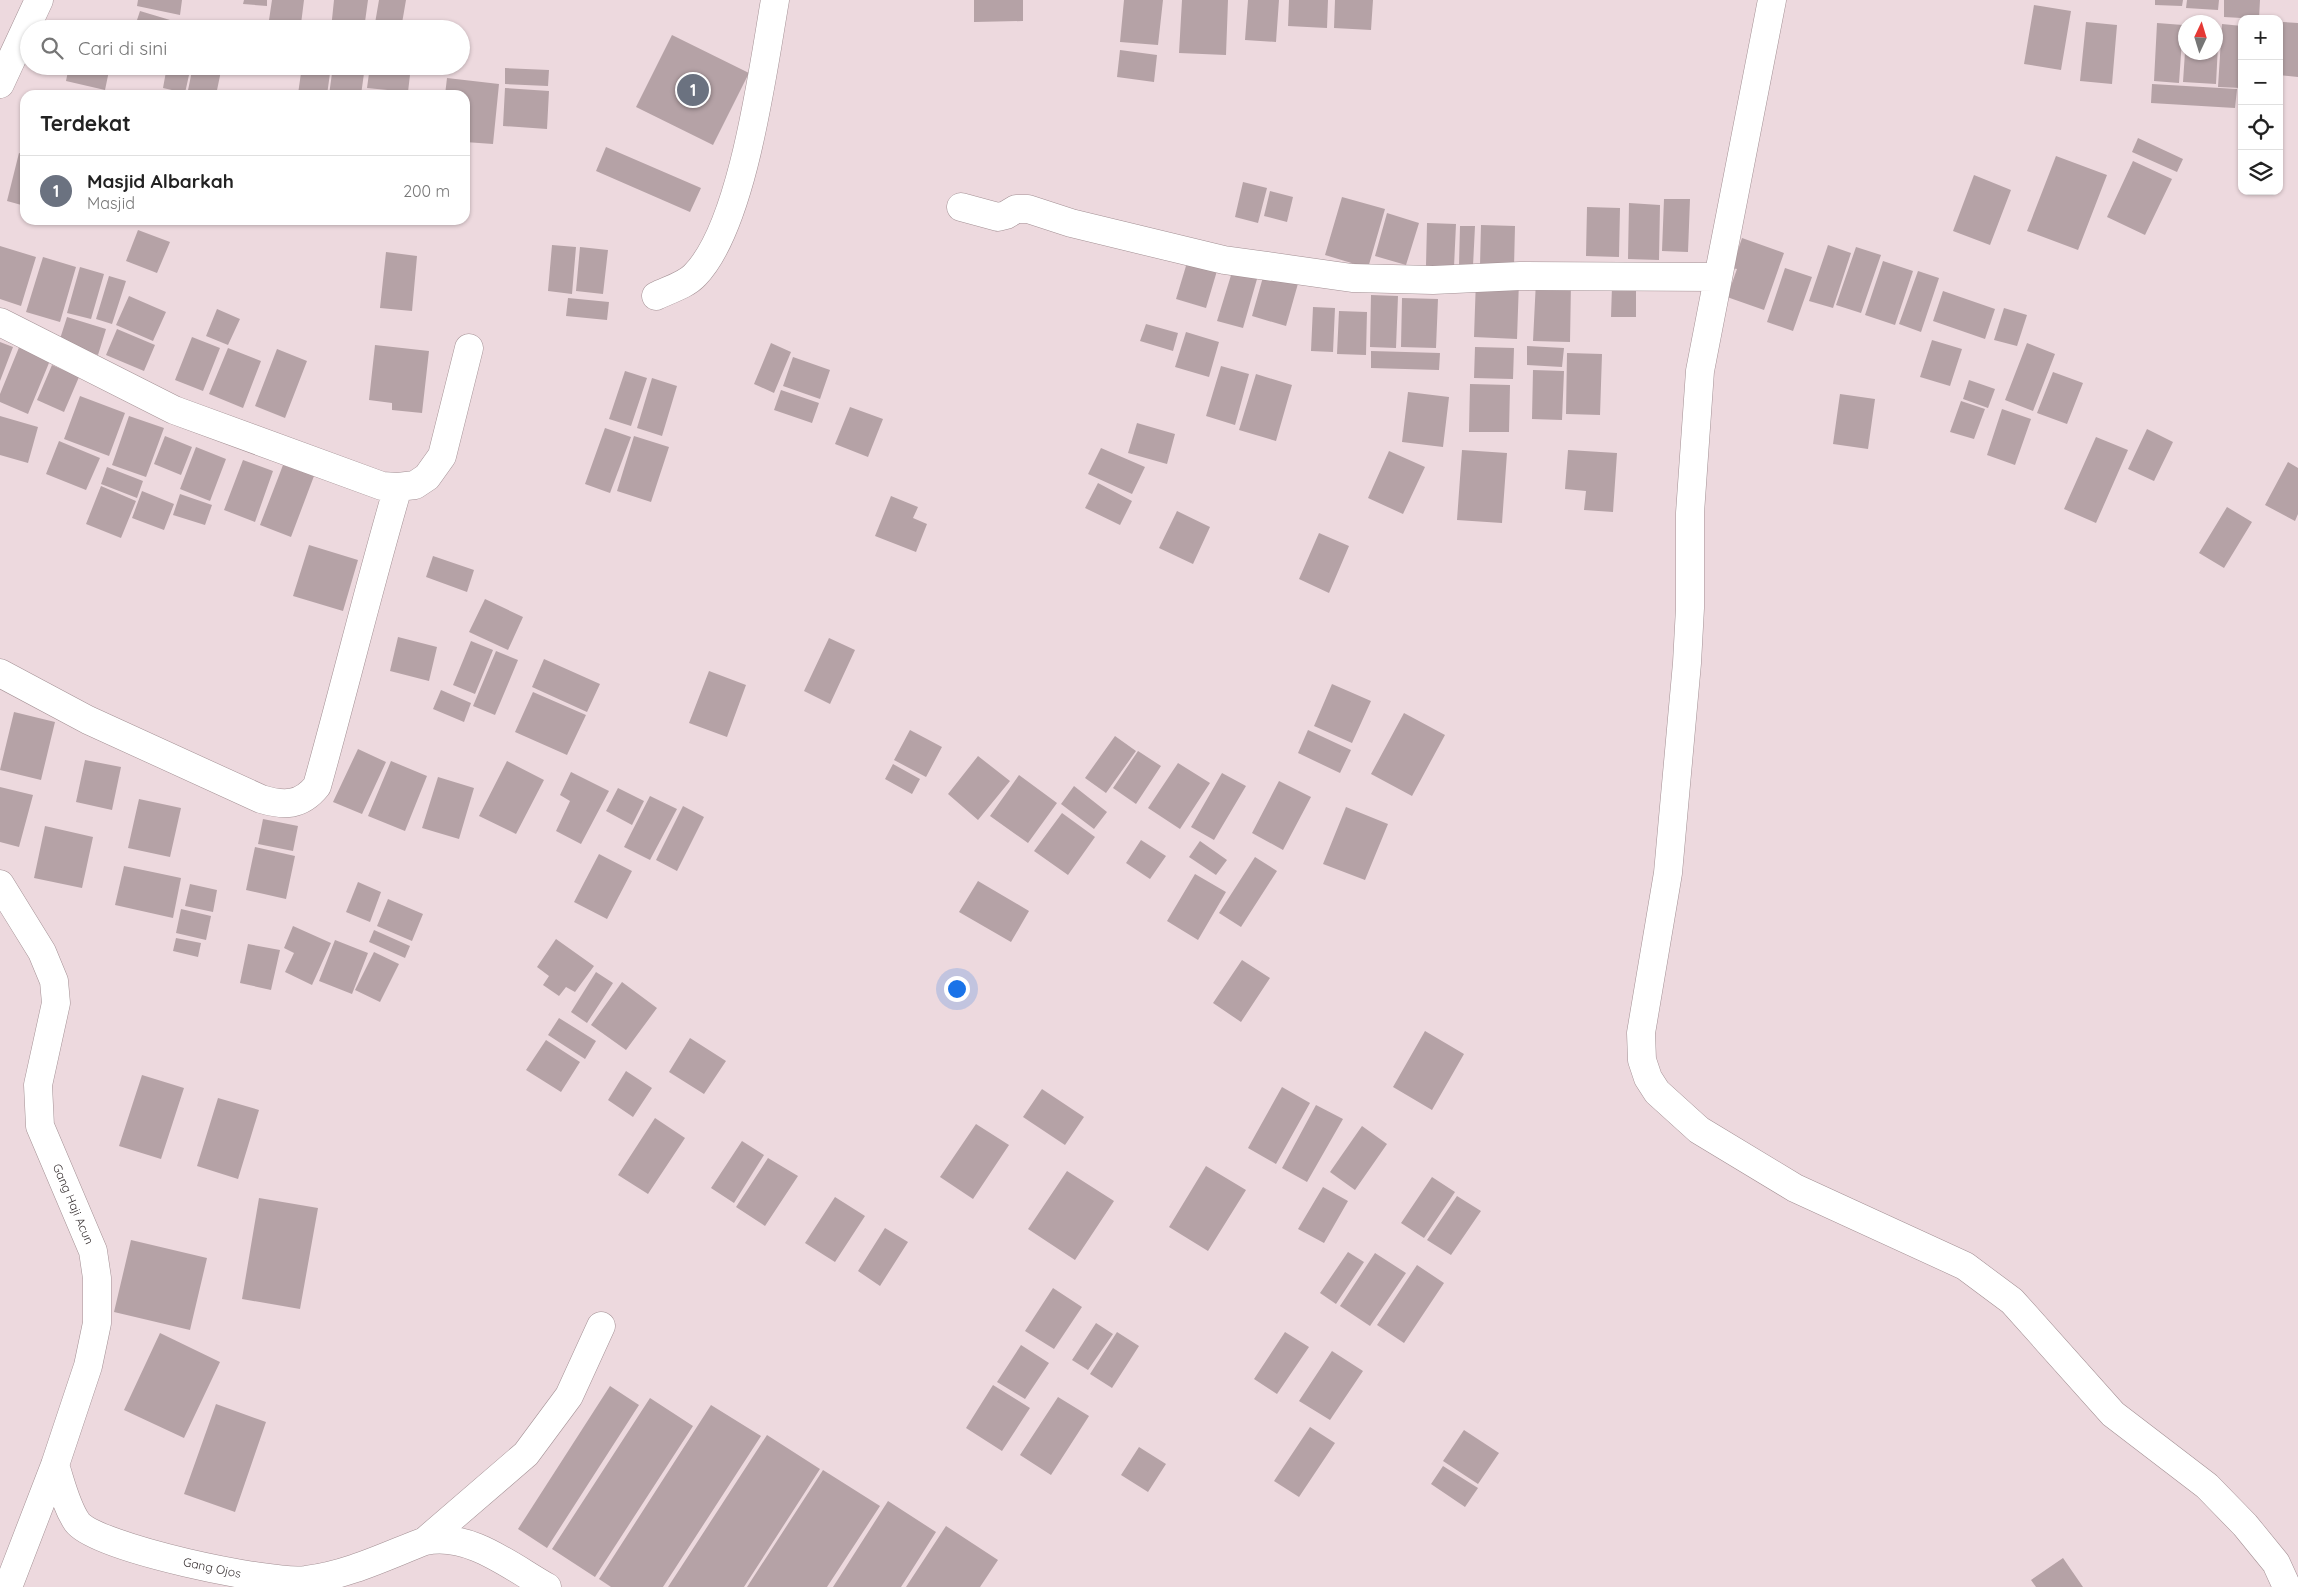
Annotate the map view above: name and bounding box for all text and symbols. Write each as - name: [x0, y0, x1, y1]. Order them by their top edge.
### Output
- north arrow: [2178, 15, 2223, 60]
- map controls: [2238, 15, 2283, 195]
- button: +: [2238, 15, 2283, 60]
- search box: [20, 20, 470, 75]
- icon: search: [38, 34, 66, 62]
- text: Cari di sini: [78, 36, 167, 60]
- button: −: [2238, 60, 2283, 105]
- pin: 1: [677, 71, 709, 109]
- button: locate: [2238, 105, 2283, 150]
- text: Terdekat: [40, 110, 131, 136]
- button: layers: [2238, 150, 2283, 195]
- text: Masjid Albarkah: [87, 169, 234, 193]
- text: 1: [53, 181, 59, 201]
- text: 200 m: [403, 181, 450, 201]
- text: Masjid: [87, 193, 135, 213]
- your location: [944, 976, 970, 1002]
- street label: Gang Haji Acun: [50, 1161, 97, 1246]
- street label: Gang Ojos: [182, 1554, 243, 1581]

